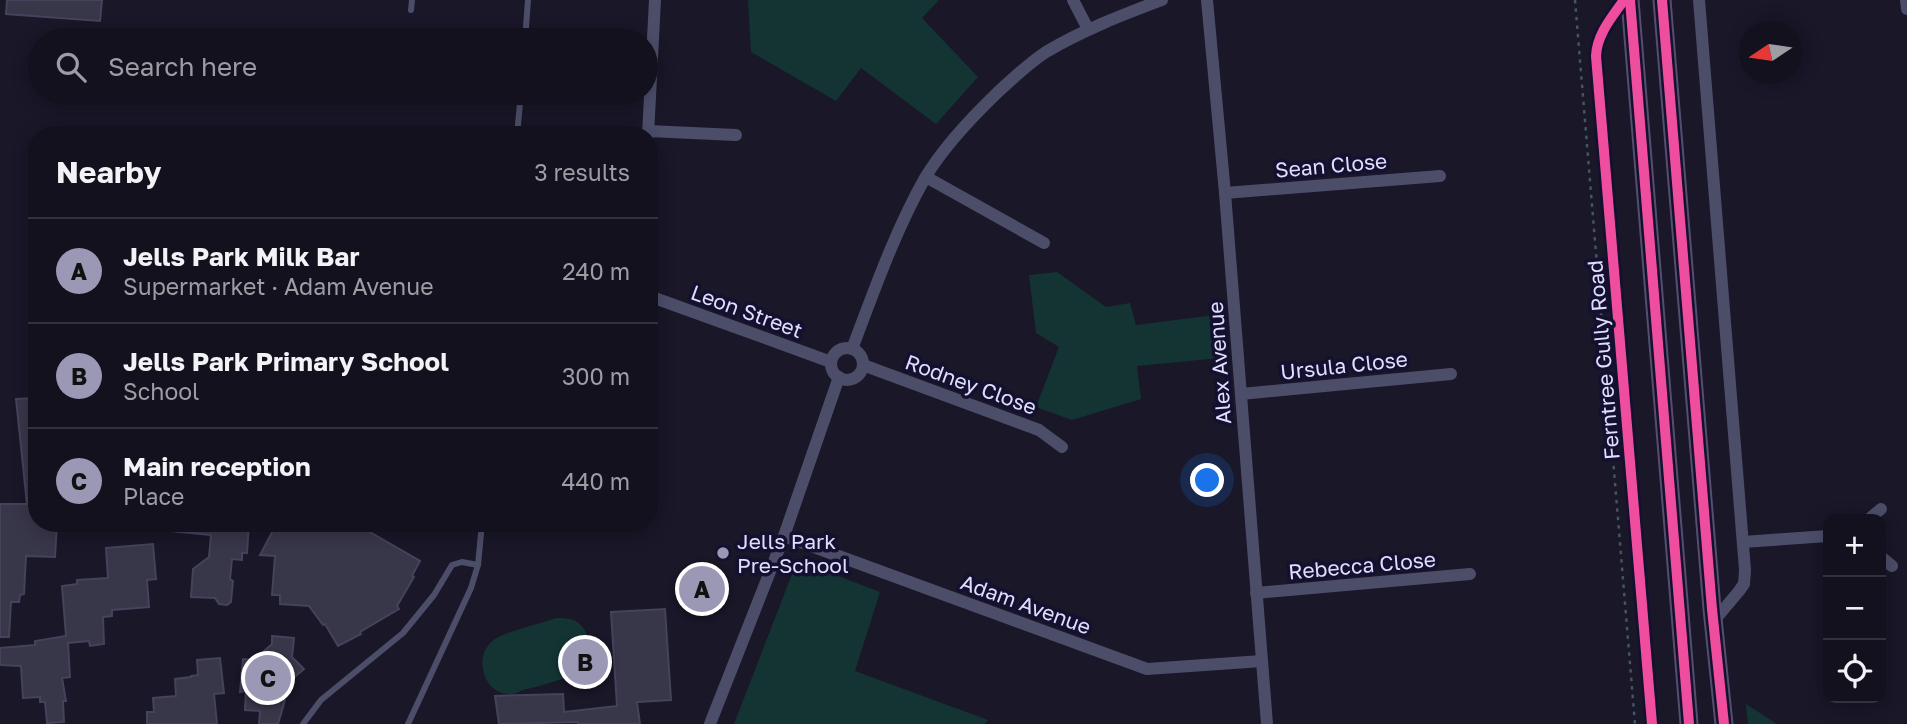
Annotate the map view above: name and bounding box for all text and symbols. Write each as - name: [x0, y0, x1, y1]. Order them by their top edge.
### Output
- north arrow: [1739, 21, 1802, 84]
- search box: [28, 28, 658, 105]
- icon: search: [52, 48, 90, 86]
- text: Search here: [108, 51, 257, 82]
- street label: Sean Close: [1274, 147, 1388, 183]
- text: Nearby: [56, 154, 161, 190]
- text: 3 results: [534, 158, 630, 186]
- text: Jells Park Milk Bar: [123, 241, 360, 272]
- text: A: [71, 257, 87, 285]
- text: 240 m: [562, 257, 630, 285]
- street label: Ferntree Gully Road: [1581, 259, 1625, 461]
- text: Supermarket · Adam Avenue: [123, 272, 434, 300]
- street label: Leon Street: [688, 279, 806, 343]
- street label: Alex Avenue: [1202, 301, 1236, 425]
- street label: Ursula Close: [1279, 345, 1409, 385]
- text: Jells Park Primary School: [123, 346, 449, 377]
- street label: Rodney Close: [902, 348, 1040, 420]
- text: B: [71, 362, 87, 390]
- text: 300 m: [562, 362, 630, 390]
- text: School: [123, 377, 199, 405]
- text: Main reception: [123, 451, 311, 482]
- your location: [1190, 463, 1224, 497]
- text: C: [71, 467, 87, 495]
- text: 440 m: [562, 467, 630, 495]
- text: Place: [123, 482, 184, 510]
- map controls: [1823, 514, 1886, 703]
- button: +: [1823, 514, 1886, 577]
- place label: Jells Park Pre-School: [737, 528, 849, 578]
- marker: Jells Park Pre-School: [715, 545, 731, 561]
- street label: Rebecca Close: [1287, 546, 1437, 584]
- pin: A: [679, 563, 725, 615]
- street label: Adam Avenue: [957, 568, 1095, 640]
- button: −: [1823, 577, 1886, 640]
- pin: B: [562, 636, 608, 688]
- button: locate: [1823, 640, 1886, 703]
- pin: C: [245, 652, 291, 704]

